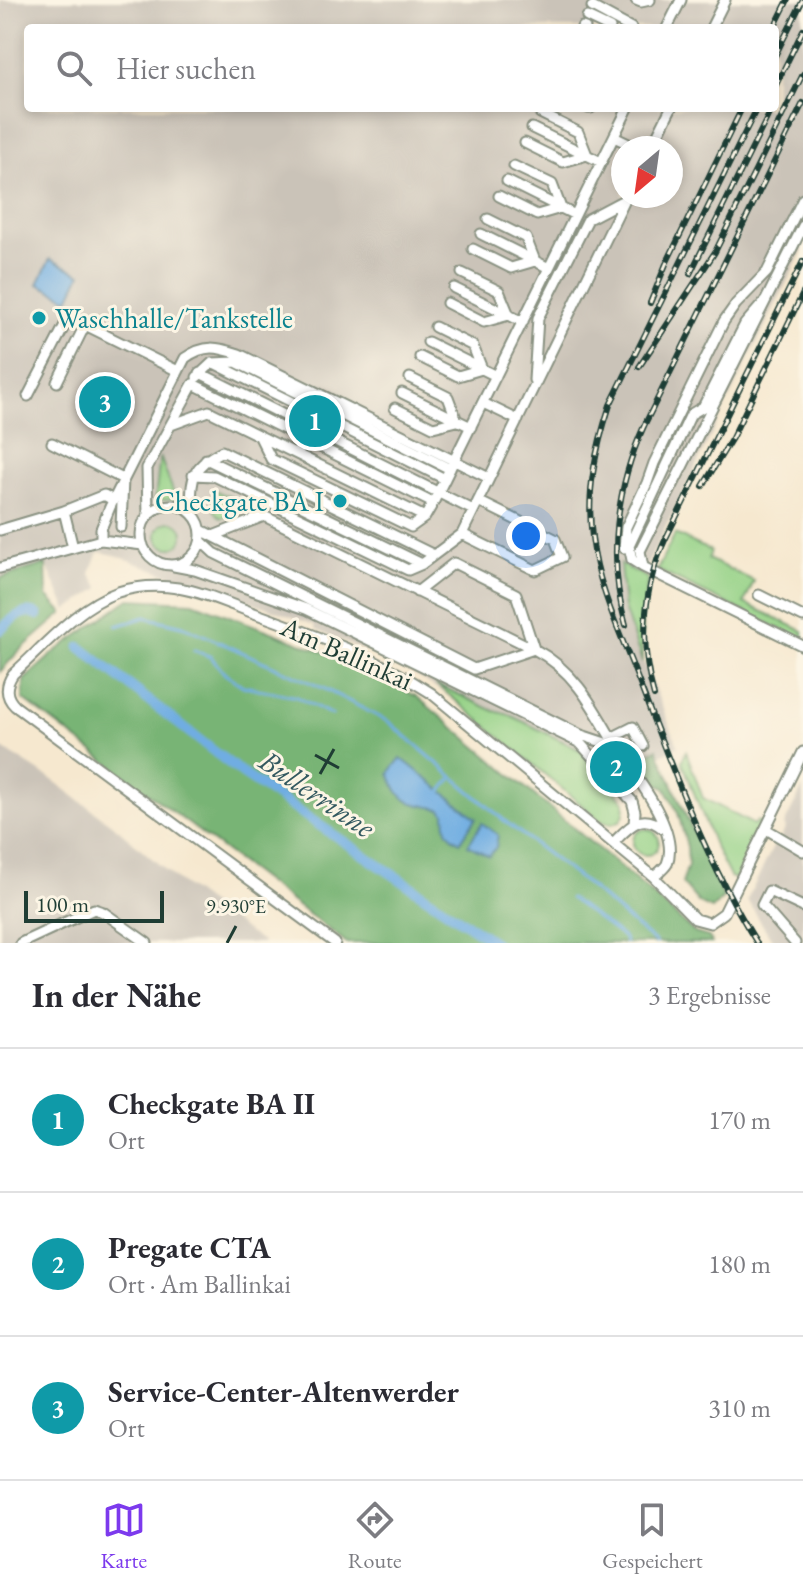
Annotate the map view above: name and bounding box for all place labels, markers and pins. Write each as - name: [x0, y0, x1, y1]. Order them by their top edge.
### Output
- place label: Waschhalle/Tankstelle: [55, 300, 293, 336]
- marker: Waschhalle/Tankstelle: [30, 309, 48, 327]
- pin: 3: [79, 372, 131, 432]
- pin: 1: [289, 391, 341, 451]
- place label: Checkgate BA I: [155, 483, 324, 519]
- marker: Checkgate BA I: [331, 492, 349, 510]
- pin: 2: [590, 737, 642, 797]

